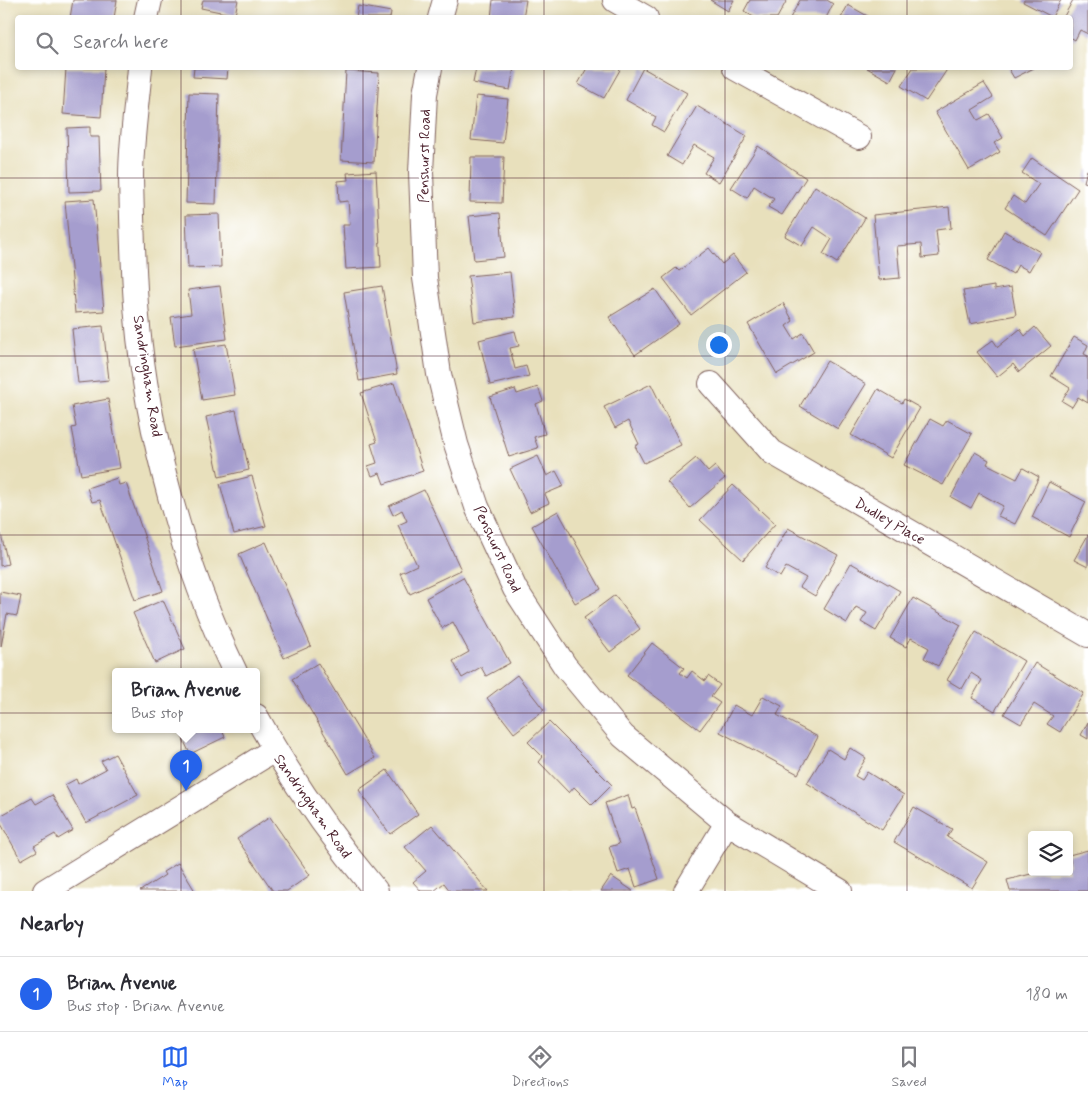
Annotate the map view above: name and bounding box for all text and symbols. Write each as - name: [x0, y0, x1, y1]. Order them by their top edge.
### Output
- search box: [15, 15, 1073, 70]
- icon: search: [33, 29, 61, 57]
- text: Search here: [73, 30, 169, 55]
- street label: Penshurst Road: [414, 109, 436, 203]
- street label: Sandringham Road: [127, 314, 167, 439]
- your location: [706, 332, 732, 358]
- street label: Dudley Place: [850, 494, 929, 550]
- street label: Penshurst Road: [468, 503, 526, 596]
- popup: [112, 668, 260, 733]
- text: Brian Avenue: [131, 678, 241, 703]
- text: Bus stop: [131, 703, 184, 724]
- pin: 1: [170, 750, 202, 791]
- street label: Sandringham Road: [268, 750, 356, 863]
- map controls: [1028, 831, 1073, 876]
- button: layers: [1028, 831, 1073, 876]
- text: Nearby: [20, 910, 84, 938]
- text: Brian Avenue: [67, 971, 177, 996]
- text: 1: [32, 984, 40, 1005]
- text: 180 m: [1025, 984, 1068, 1005]
- text: Bus stop · Brian Avenue: [67, 996, 225, 1017]
- tab: Map: [161, 1043, 189, 1091]
- tab: Directions: [512, 1043, 569, 1091]
- tab: Saved: [891, 1043, 927, 1091]

